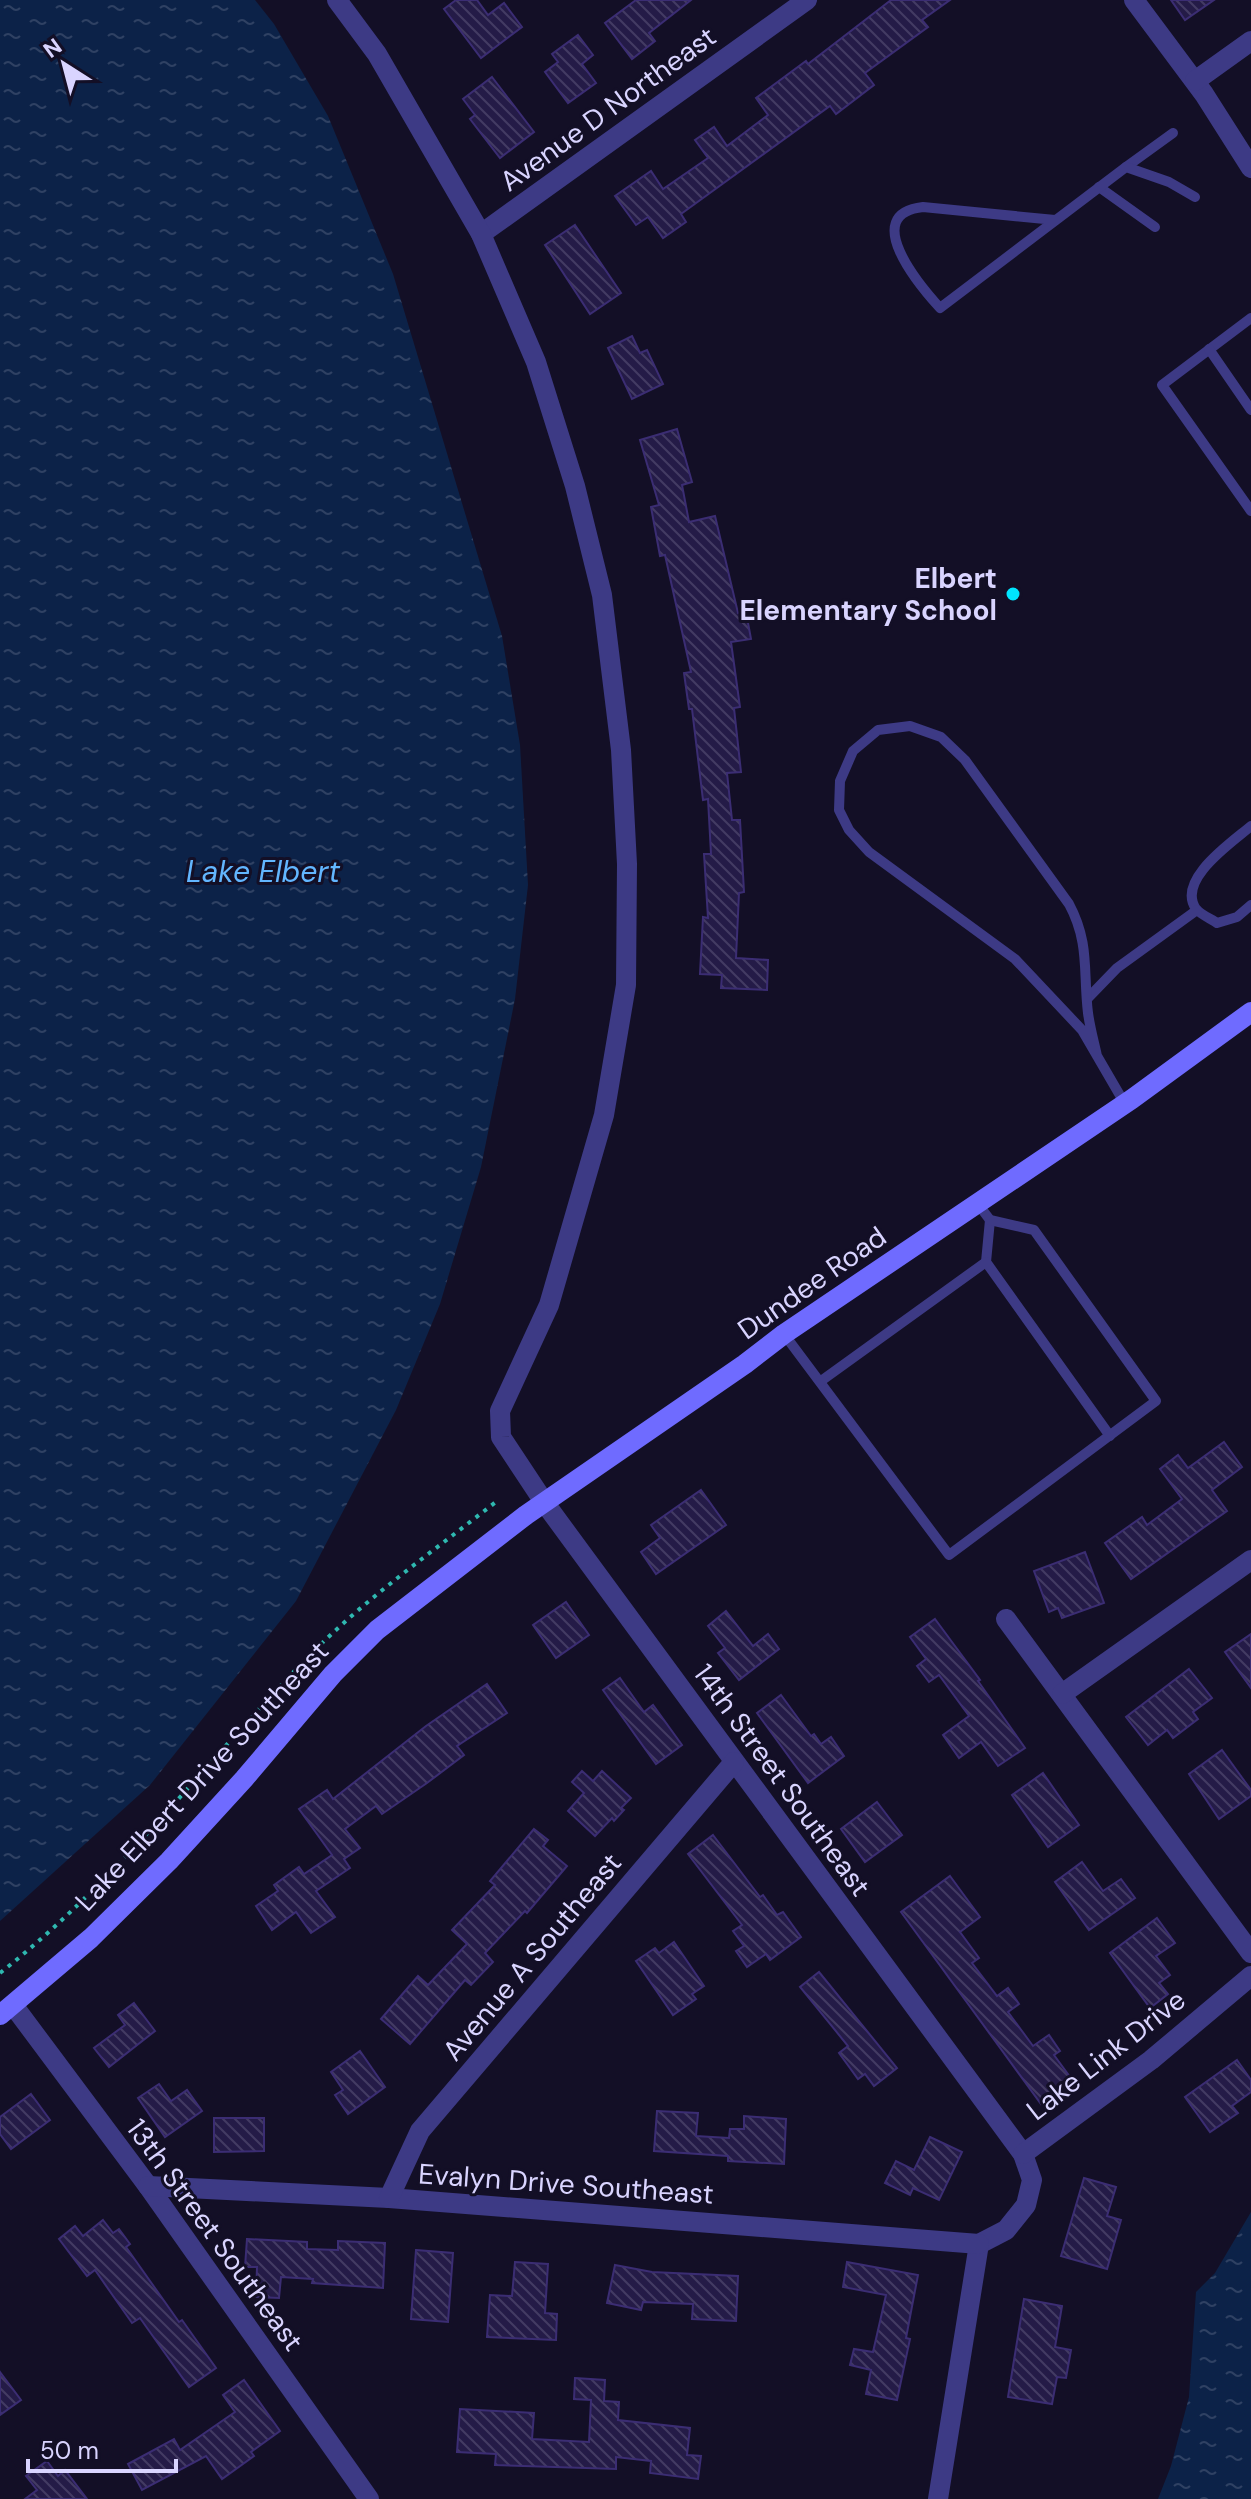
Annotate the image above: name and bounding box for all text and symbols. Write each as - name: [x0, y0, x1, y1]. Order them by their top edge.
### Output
- street label: Avenue D Northeast: [493, 18, 723, 200]
- north arrow: [24, 24, 104, 104]
- text: N: [38, 32, 68, 65]
- place label: Elbert Elementary School: [740, 560, 997, 629]
- marker: Elbert Elementary School: [1004, 585, 1022, 603]
- water label: Lake Elbert: [186, 852, 340, 891]
- street label: Dundee Road: [730, 1218, 894, 1348]
- street label: Lake Elbert Drive Southeast: [67, 1633, 337, 1919]
- street label: 14th Street Southeast: [685, 1656, 879, 1904]
- street label: Avenue A Southeast: [434, 1845, 630, 2069]
- street label: Lake Link Drive: [1019, 1981, 1193, 2129]
- street label: 13th Street Southeast: [118, 2112, 312, 2358]
- street label: Evalyn Drive Southeast: [417, 2155, 715, 2213]
- scale bar: [28, 2423, 176, 2473]
- text: 50 m: [40, 2435, 99, 2466]

